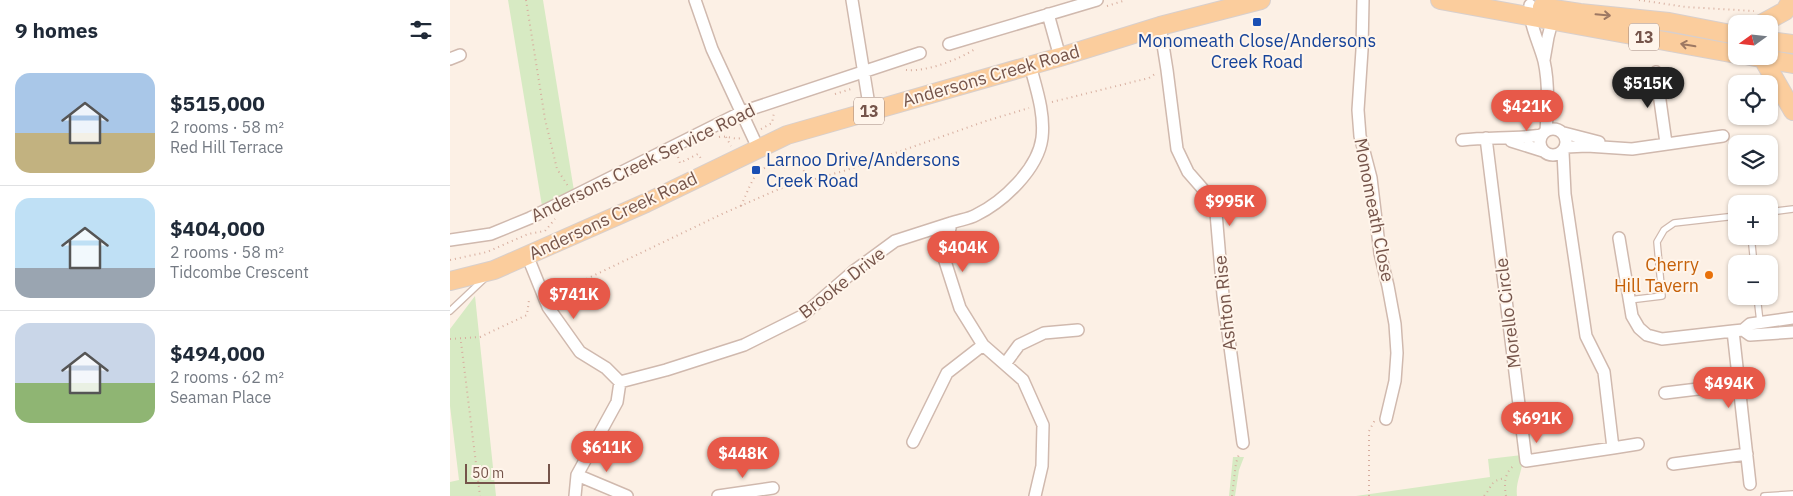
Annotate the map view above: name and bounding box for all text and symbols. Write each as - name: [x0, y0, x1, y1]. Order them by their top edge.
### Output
- one-way arrow: [1595, 11, 1611, 20]
- north arrow: [1728, 15, 1778, 65]
- map controls: [1728, 15, 1778, 305]
- text: 9 homes: [15, 16, 98, 44]
- icon: filters: [407, 16, 435, 44]
- marker: Monomeath Close/Andersons Creek Road: [1251, 16, 1263, 28]
- road number: 13: [1629, 24, 1659, 51]
- place label: Monomeath Close/Andersons Creek Road: [1138, 29, 1376, 73]
- street label: Andersons Creek Road: [900, 39, 1082, 112]
- one-way arrow: [1681, 40, 1697, 49]
- pin: $515K: [1613, 66, 1683, 109]
- text: $515K: [1623, 73, 1673, 93]
- button: locate: [1728, 75, 1778, 125]
- text: $515,000: [170, 89, 265, 117]
- pin: $421K: [1492, 90, 1562, 132]
- icon: home: [55, 93, 115, 153]
- text: $421K: [1502, 96, 1552, 116]
- street label: Andersons Creek Service Road: [527, 98, 759, 227]
- road number: 13: [854, 98, 884, 124]
- text: 2 rooms · 58 m²: [170, 117, 284, 137]
- button: layers: [1728, 135, 1778, 185]
- street label: Monomeath Close: [1349, 136, 1400, 284]
- text: Red Hill Terrace: [170, 137, 283, 157]
- place label: Larnoo Drive/Andersons Creek Road: [766, 148, 960, 192]
- marker: Larnoo Drive/Andersons Creek Road: [750, 164, 762, 176]
- street label: Andersons Creek Road: [525, 166, 701, 265]
- pin: $995K: [1195, 184, 1265, 227]
- text: $995K: [1205, 191, 1255, 211]
- button: +: [1728, 195, 1778, 245]
- text: $404,000: [170, 214, 265, 242]
- icon: home: [55, 218, 115, 278]
- pin: $404K: [928, 230, 998, 273]
- text: $404K: [938, 237, 988, 257]
- text: 2 rooms · 58 m²: [170, 242, 284, 262]
- street label: Brooke Drive: [794, 242, 890, 324]
- place label: Cherry Hill Tavern: [1614, 253, 1699, 297]
- street label: Ashton Rise: [1208, 254, 1241, 352]
- button: −: [1728, 255, 1778, 305]
- street label: Morello Circle: [1489, 256, 1526, 370]
- text: Tidcombe Crescent: [170, 262, 309, 282]
- marker: Cherry Hill Tavern: [1703, 269, 1715, 281]
- pin: $741K: [539, 278, 609, 320]
- text: $741K: [549, 284, 599, 304]
- text: $494,000: [170, 339, 265, 367]
- icon: home: [55, 343, 115, 403]
- pin: $494K: [1694, 366, 1764, 409]
- text: 2 rooms · 62 m²: [170, 367, 284, 387]
- text: $494K: [1704, 373, 1754, 393]
- text: Seaman Place: [170, 387, 271, 407]
- pin: $691K: [1502, 402, 1572, 444]
- text: $691K: [1512, 408, 1562, 428]
- pin: $611K: [572, 430, 642, 473]
- pin: $448K: [708, 436, 778, 479]
- text: $611K: [582, 437, 632, 457]
- text: $448K: [718, 443, 768, 463]
- scale bar: [465, 461, 550, 484]
- text: 50 m: [472, 464, 504, 482]

